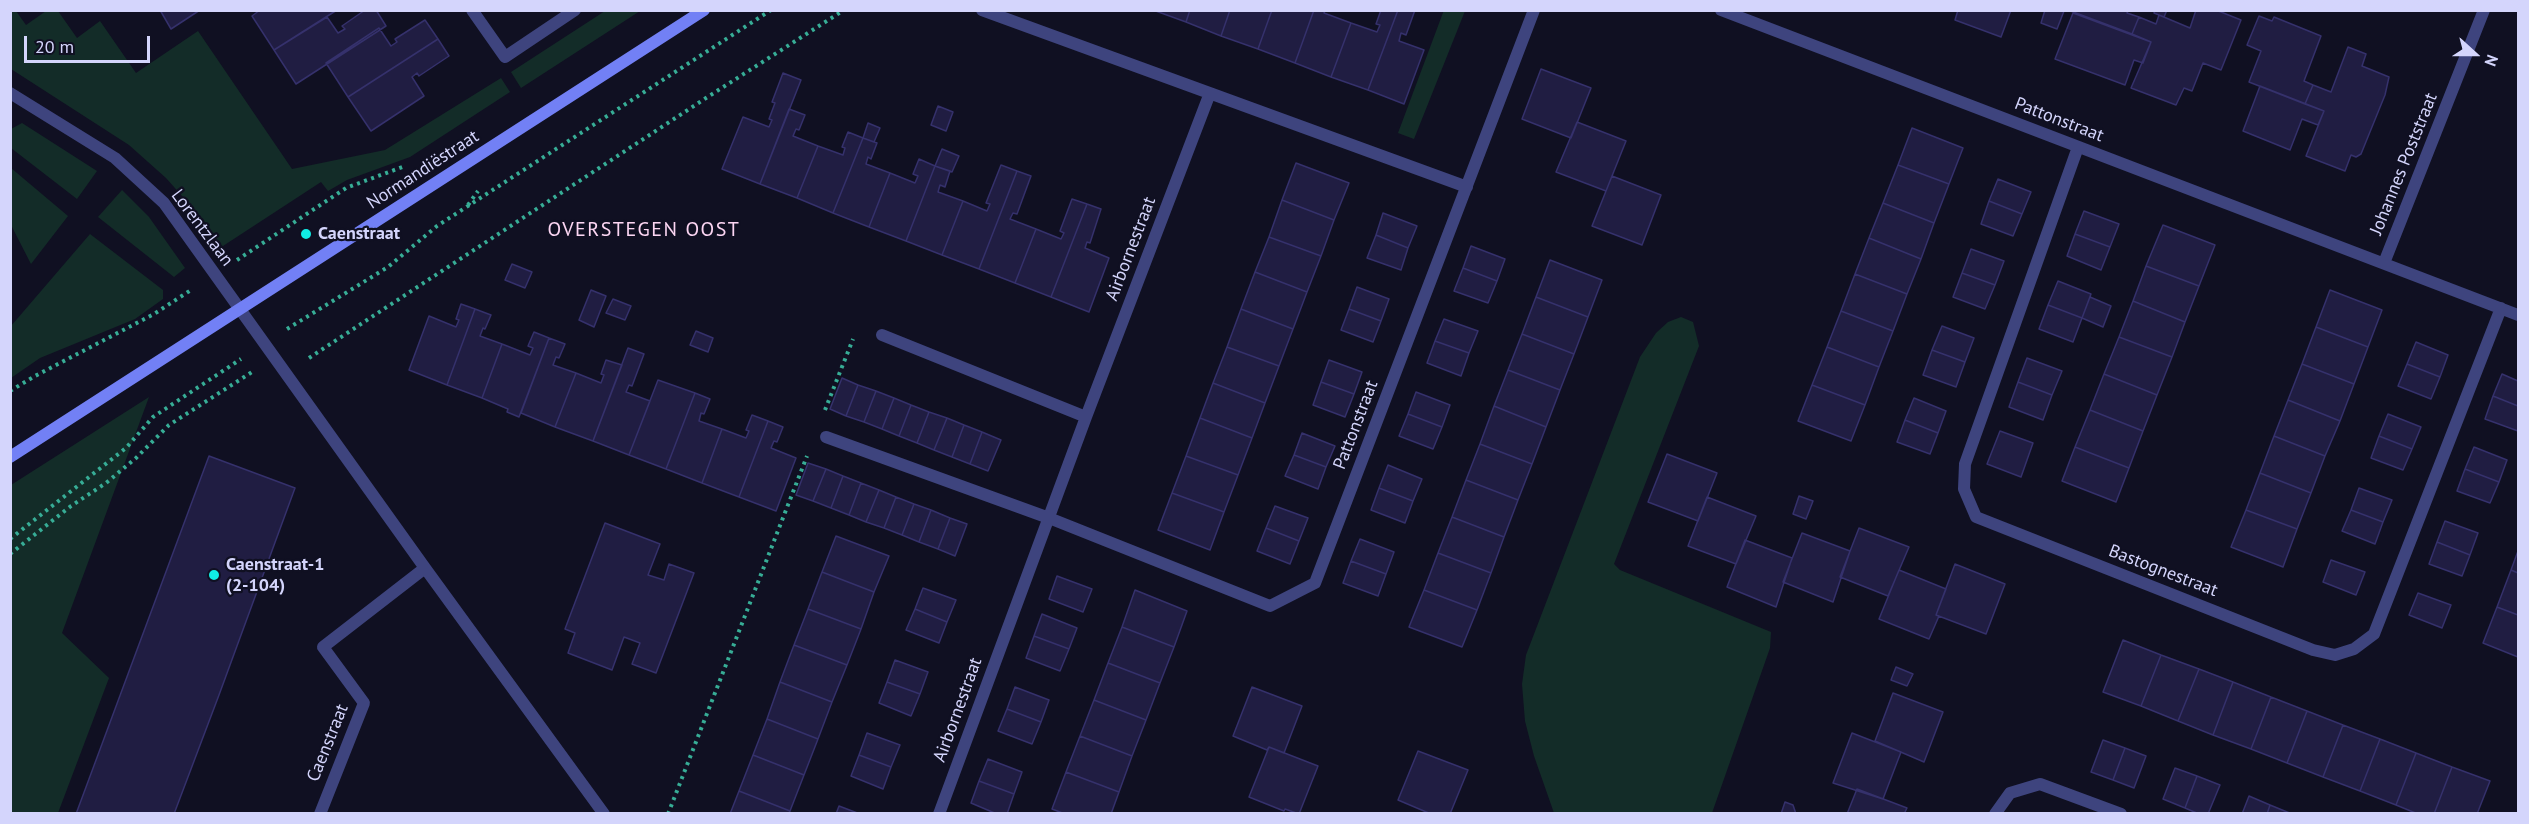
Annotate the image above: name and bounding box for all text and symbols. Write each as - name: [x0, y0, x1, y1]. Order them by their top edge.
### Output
- scale bar: [27, 24, 153, 62]
- north arrow: [2445, 24, 2505, 84]
- text: 20 m: [35, 35, 74, 58]
- text: N: [2481, 52, 2503, 69]
- street label: Johannes Poststraat: [2366, 90, 2442, 238]
- street label: Pattonstraat: [2011, 93, 2107, 147]
- street label: Normandiëstraat: [363, 126, 483, 214]
- street label: Lorentzlaan: [166, 186, 238, 270]
- street label: Airbornestraat: [1101, 194, 1161, 304]
- district label: OVERSTEGEN OOST: [548, 218, 740, 242]
- place label: Caenstraat: [318, 223, 400, 245]
- marker: Caenstraat: [299, 227, 313, 241]
- street label: Pattonstraat: [1329, 377, 1383, 473]
- street label: Bastognestraat: [2105, 540, 2221, 602]
- place label: Caenstraat-1 (2-104): [226, 554, 324, 596]
- marker: Caenstraat-1 (2-104): [207, 568, 221, 582]
- street label: Airbornestraat: [929, 655, 987, 765]
- street label: Caenstraat: [303, 701, 353, 785]

